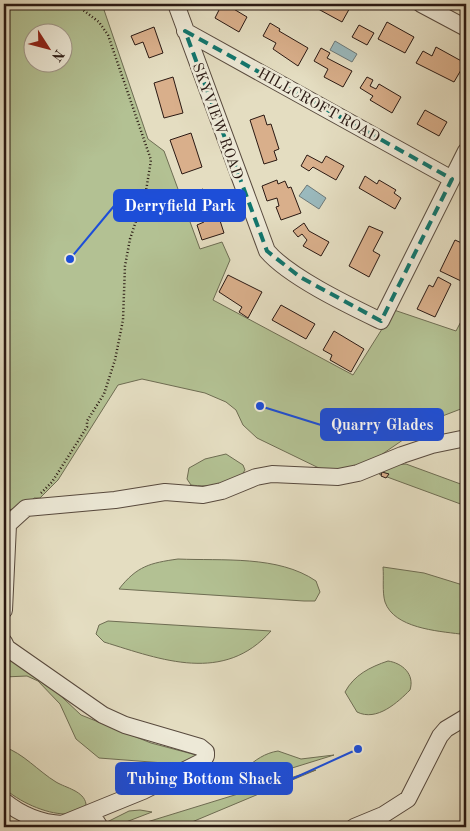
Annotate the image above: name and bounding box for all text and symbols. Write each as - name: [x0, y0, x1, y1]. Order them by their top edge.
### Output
- north arrow: [22, 22, 72, 72]
- text: N: [49, 47, 67, 64]
- street label: SKYVIEW ROAD: [188, 61, 245, 182]
- street label: HILLCROFT ROAD: [254, 66, 382, 146]
- callout: Derryfield Park: [114, 190, 245, 221]
- text: Derryfield Park: [124, 199, 236, 215]
- callout: Quarry Glades: [321, 409, 443, 440]
- text: Quarry Glades: [331, 418, 433, 434]
- callout: Tubing Bottom Shack: [116, 763, 292, 794]
- text: Tubing Bottom Shack: [126, 772, 282, 788]

